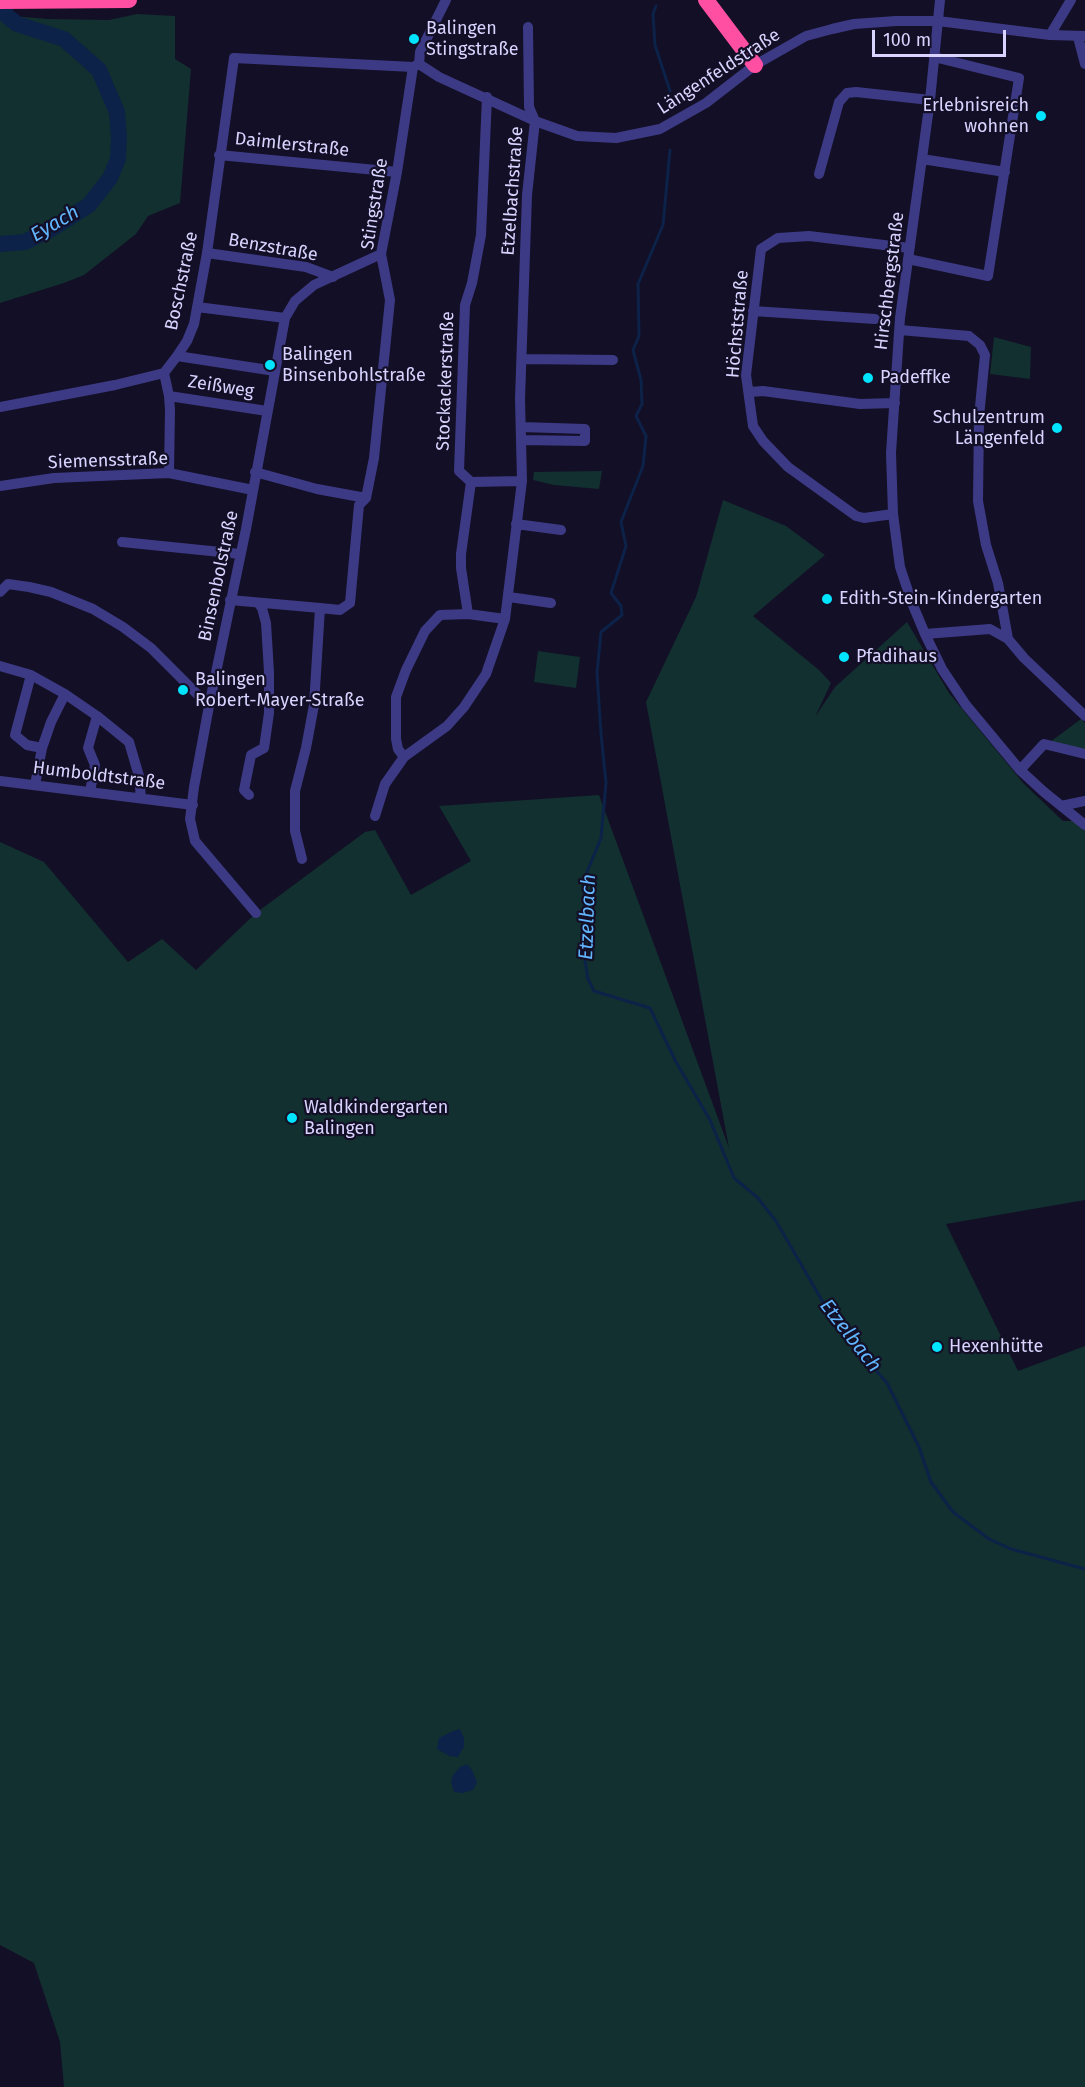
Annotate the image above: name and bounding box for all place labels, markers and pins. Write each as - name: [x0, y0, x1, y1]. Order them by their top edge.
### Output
- place label: Balingen Stingstraße: [426, 18, 519, 60]
- marker: Balingen Stingstraße: [407, 32, 421, 46]
- place label: Erlebnisreich wohnen: [922, 95, 1029, 138]
- marker: Erlebnisreich wohnen: [1034, 109, 1048, 123]
- place label: Balingen Binsenbohlstraße: [282, 344, 426, 386]
- marker: Balingen Binsenbohlstraße: [263, 358, 277, 372]
- place label: Padeffke: [880, 367, 951, 389]
- marker: Padeffke: [861, 371, 875, 385]
- place label: Schulzentrum Längenfeld: [933, 407, 1045, 450]
- marker: Schulzentrum Längenfeld: [1050, 421, 1064, 435]
- place label: Edith-Stein-Kindergarten: [839, 588, 1042, 610]
- marker: Edith-Stein-Kindergarten: [820, 592, 834, 606]
- place label: Pfadihaus: [856, 646, 937, 668]
- marker: Pfadihaus: [837, 650, 851, 664]
- place label: Balingen Robert-Mayer-Straße: [195, 669, 365, 712]
- marker: Balingen Robert-Mayer-Straße: [176, 683, 190, 697]
- place label: Waldkindergarten Balingen: [304, 1097, 448, 1140]
- marker: Waldkindergarten Balingen: [285, 1111, 299, 1125]
- place label: Hexenhütte: [949, 1336, 1043, 1358]
- marker: Hexenhütte: [930, 1340, 944, 1354]

